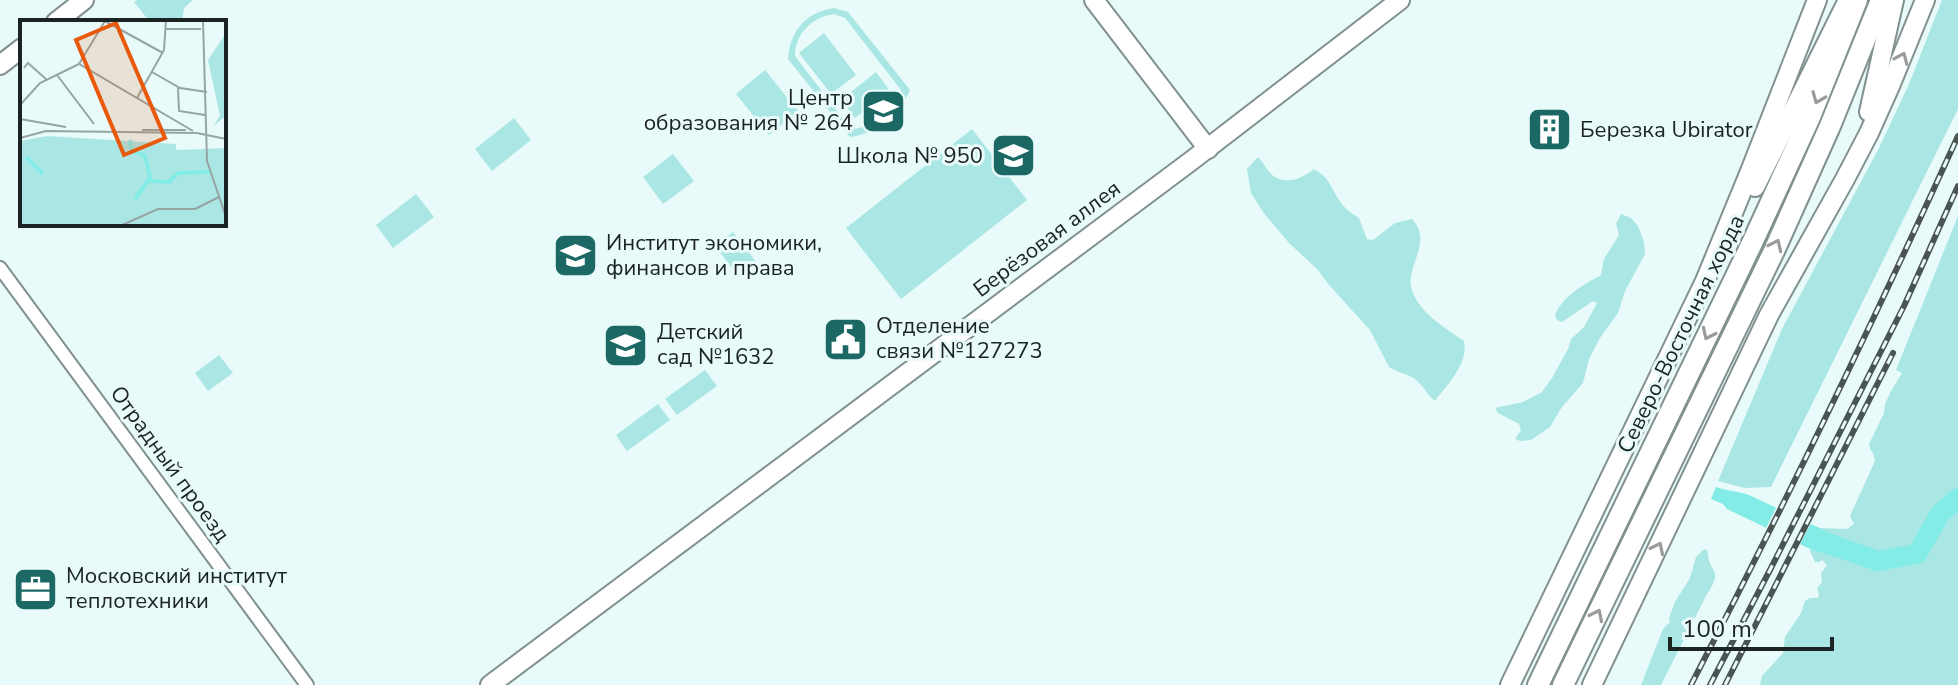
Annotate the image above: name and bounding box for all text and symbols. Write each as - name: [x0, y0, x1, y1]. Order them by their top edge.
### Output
- inset map: [20, 20, 226, 226]
- one-way arrow: [1893, 52, 1909, 66]
- place label: Центр образования № 264: [644, 83, 853, 138]
- school or university icon: Центр образования № 264: [860, 87, 908, 135]
- one-way arrow: [1811, 90, 1827, 104]
- building icon: Березка Ubirator: [1525, 106, 1573, 154]
- place label: Березка Ubirator: [1580, 115, 1753, 145]
- school or university icon: Школа № 950: [990, 132, 1038, 180]
- place label: Школа № 950: [837, 141, 983, 171]
- street label: Берёзовая аллея: [967, 174, 1127, 304]
- street label: Северо-Восточная хорда: [1610, 210, 1752, 458]
- place label: Институт экономики, финансов и права: [606, 228, 822, 283]
- school or university icon: Институт экономики, финансов и права: [551, 232, 599, 280]
- one-way arrow: [1766, 239, 1782, 253]
- place label: Отделение связи №127273: [876, 311, 1043, 366]
- public building icon: Отделение связи №127273: [821, 315, 869, 363]
- place label: Детский сад №1632: [657, 317, 774, 372]
- school or university icon: Детский сад №1632: [602, 321, 650, 369]
- one-way arrow: [1702, 326, 1718, 340]
- street label: Отрадный проезд: [103, 380, 237, 548]
- one-way arrow: [1648, 541, 1664, 556]
- place label: Московский институт теплотехники: [66, 561, 287, 616]
- office icon: Московский институт теплотехники: [11, 565, 59, 613]
- scale bar: [1670, 601, 1832, 651]
- one-way arrow: [1587, 608, 1603, 623]
- text: 100 m: [1682, 613, 1752, 645]

